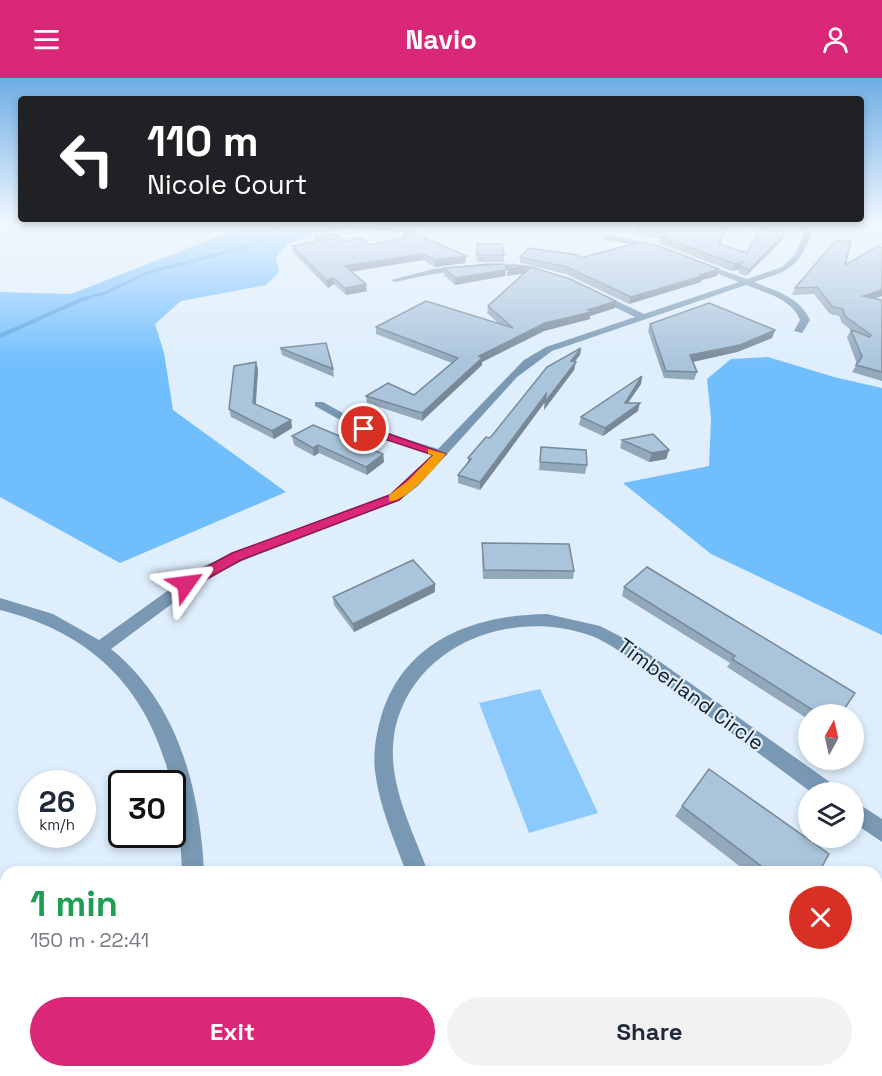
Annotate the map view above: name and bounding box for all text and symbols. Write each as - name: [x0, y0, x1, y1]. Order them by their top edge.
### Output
- text: Navio: [405, 22, 477, 57]
- icon: menu: [30, 23, 63, 56]
- icon: person: [819, 23, 852, 56]
- text: 110 m: [147, 115, 259, 168]
- icon: left: [48, 120, 126, 198]
- text: Nicole Court: [147, 167, 307, 202]
- pin: [338, 403, 389, 454]
- icon: arrive: [347, 412, 380, 445]
- position arrow: [154, 552, 218, 616]
- street label: Timberland Circle: [612, 632, 770, 756]
- north arrow: [798, 704, 864, 770]
- map controls: [798, 704, 864, 848]
- speed limit sign: 30: [108, 770, 186, 848]
- text: 26: [39, 782, 75, 821]
- button: layers: [798, 782, 864, 848]
- text: km/h: [39, 815, 75, 834]
- text: 1 min: [30, 881, 118, 927]
- button: close: [789, 886, 852, 949]
- text: 150 m · 22:41: [30, 927, 149, 953]
- button: Exit: [30, 997, 435, 1066]
- button: Share: [447, 997, 852, 1066]

